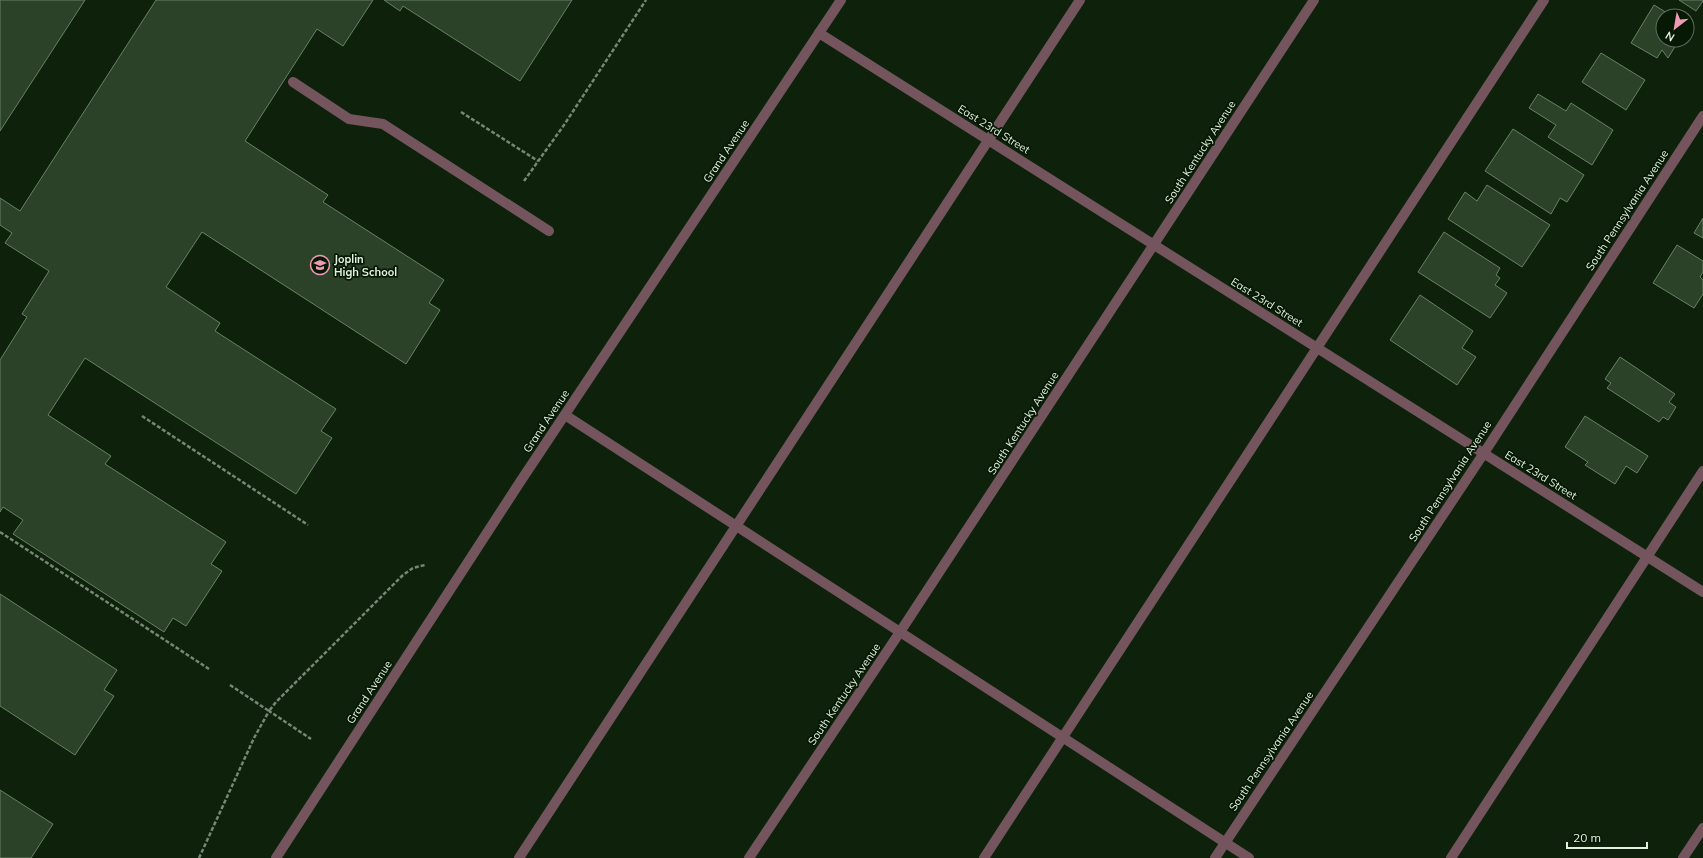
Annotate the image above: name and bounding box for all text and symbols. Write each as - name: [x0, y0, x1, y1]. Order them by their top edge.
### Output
- north arrow: [1655, 8, 1695, 48]
- text: N: [1663, 28, 1677, 45]
- street label: South Kentucky Avenue: [1161, 98, 1239, 206]
- street label: East 23rd Street: [955, 101, 1033, 157]
- street label: Grand Avenue: [700, 117, 752, 185]
- street label: South Pennsylvania Avenue: [1583, 147, 1671, 273]
- place label: Joplin High School: [334, 252, 397, 279]
- school or university icon: Joplin High School: [309, 254, 331, 276]
- street label: East 23rd Street: [1228, 274, 1306, 330]
- street label: South Kentucky Avenue: [984, 369, 1062, 477]
- street label: Grand Avenue: [520, 387, 572, 455]
- street label: South Pennsylvania Avenue: [1406, 418, 1494, 544]
- street label: East 23rd Street: [1502, 447, 1580, 503]
- street label: South Kentucky Avenue: [805, 640, 883, 748]
- street label: Grand Avenue: [343, 658, 395, 726]
- street label: South Pennsylvania Avenue: [1226, 688, 1316, 814]
- scale bar: [1567, 824, 1647, 850]
- text: 20 m: [1573, 830, 1601, 845]

